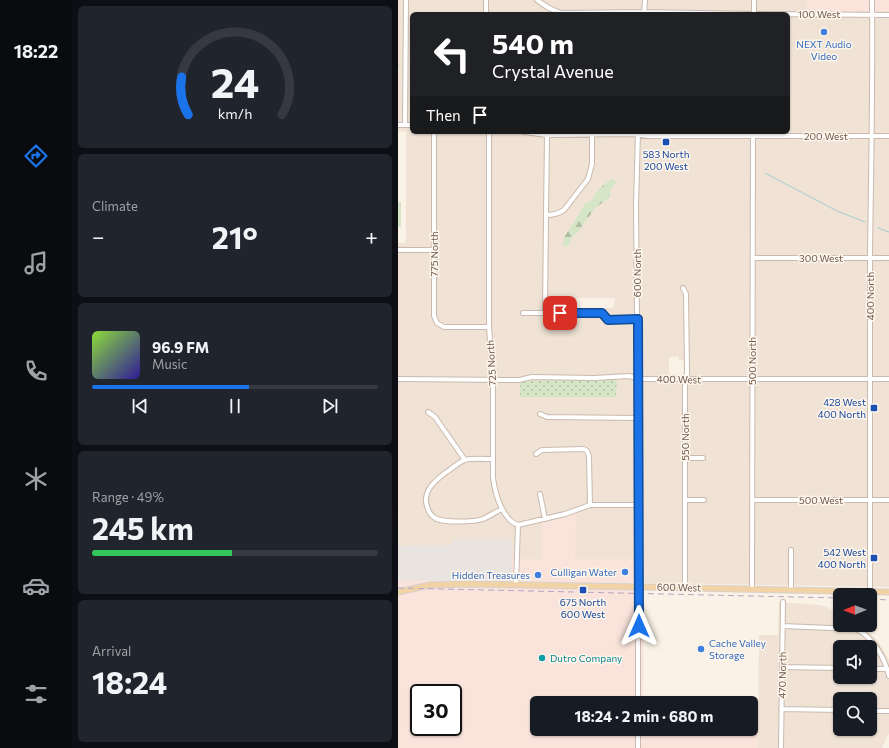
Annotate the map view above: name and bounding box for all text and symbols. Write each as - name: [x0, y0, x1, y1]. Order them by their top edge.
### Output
- street label: 100 West: [798, 8, 840, 20]
- text: 540 m: [492, 26, 574, 60]
- marker: NEXT Audio Video: [819, 27, 829, 37]
- icon: left: [426, 28, 478, 80]
- place label: NEXT Audio Video: [796, 38, 852, 62]
- text: 18:22: [14, 40, 58, 62]
- text: 24: [211, 56, 259, 107]
- text: Crystal Avenue: [492, 60, 614, 82]
- text: km/h: [218, 104, 252, 122]
- icon: arrive: [469, 104, 491, 126]
- text: Then: [426, 106, 461, 124]
- street label: 200 West: [804, 130, 848, 142]
- marker: 583 North 200 West: [661, 137, 671, 147]
- icon: directions: [22, 142, 50, 170]
- place label: 583 North 200 West: [643, 148, 689, 172]
- text: Climate: [92, 198, 138, 214]
- text: 21°: [212, 218, 258, 255]
- text: −: [92, 223, 105, 250]
- text: +: [365, 223, 378, 250]
- street label: 775 North: [428, 231, 440, 277]
- icon: music: [22, 249, 50, 277]
- street label: 600 North: [631, 249, 643, 297]
- street label: 300 West: [799, 252, 843, 264]
- street label: 400 North: [864, 272, 876, 320]
- pin: [543, 296, 577, 330]
- icon: arrive: [549, 302, 571, 324]
- street label: 500 North: [746, 337, 758, 385]
- text: 96.9 FM: [152, 338, 209, 356]
- street label: 725 North: [484, 340, 498, 386]
- text: Music: [152, 356, 187, 372]
- icon: phone: [22, 357, 50, 385]
- street label: 400 West: [657, 373, 701, 385]
- icon: previous: [129, 395, 151, 417]
- icon: pause: [224, 395, 246, 417]
- icon: next: [319, 395, 341, 417]
- place label: 428 West 400 North: [818, 396, 866, 420]
- marker: 428 West 400 North: [869, 403, 879, 413]
- street label: 550 North: [679, 413, 691, 461]
- icon: climate: [22, 465, 50, 493]
- text: Range · 49%: [92, 489, 164, 505]
- street label: 500 West: [799, 494, 843, 506]
- text: 245 km: [92, 509, 194, 546]
- place label: 542 West 400 North: [818, 546, 866, 570]
- marker: 542 West 400 North: [869, 553, 879, 563]
- place label: Culligan Water: [550, 566, 617, 578]
- marker: Culligan Water: [620, 567, 630, 577]
- place label: Hidden Treasures: [452, 569, 530, 581]
- marker: Hidden Treasures: [533, 570, 543, 580]
- icon: car: [22, 572, 50, 600]
- street label: 600 West: [657, 581, 701, 593]
- marker: 675 North 600 West: [578, 585, 588, 595]
- north arrow: [833, 588, 877, 632]
- map controls: [833, 588, 877, 736]
- place label: 675 North 600 West: [560, 596, 606, 620]
- position arrow: [618, 605, 660, 647]
- place label: Cache Valley Storage: [709, 637, 766, 661]
- button: sound: [833, 640, 877, 684]
- text: Arrival: [92, 643, 131, 659]
- marker: Cache Valley Storage: [696, 644, 706, 654]
- street label: 470 North: [776, 651, 788, 699]
- place label: Dutro Company: [550, 652, 622, 664]
- marker: Dutro Company: [537, 653, 547, 663]
- text: 18:24: [92, 663, 167, 700]
- icon: filters: [22, 680, 50, 708]
- speed limit sign: 30: [410, 684, 462, 736]
- button: search: [833, 692, 877, 736]
- text: 18:24 · 2 min · 680 m: [575, 707, 713, 725]

